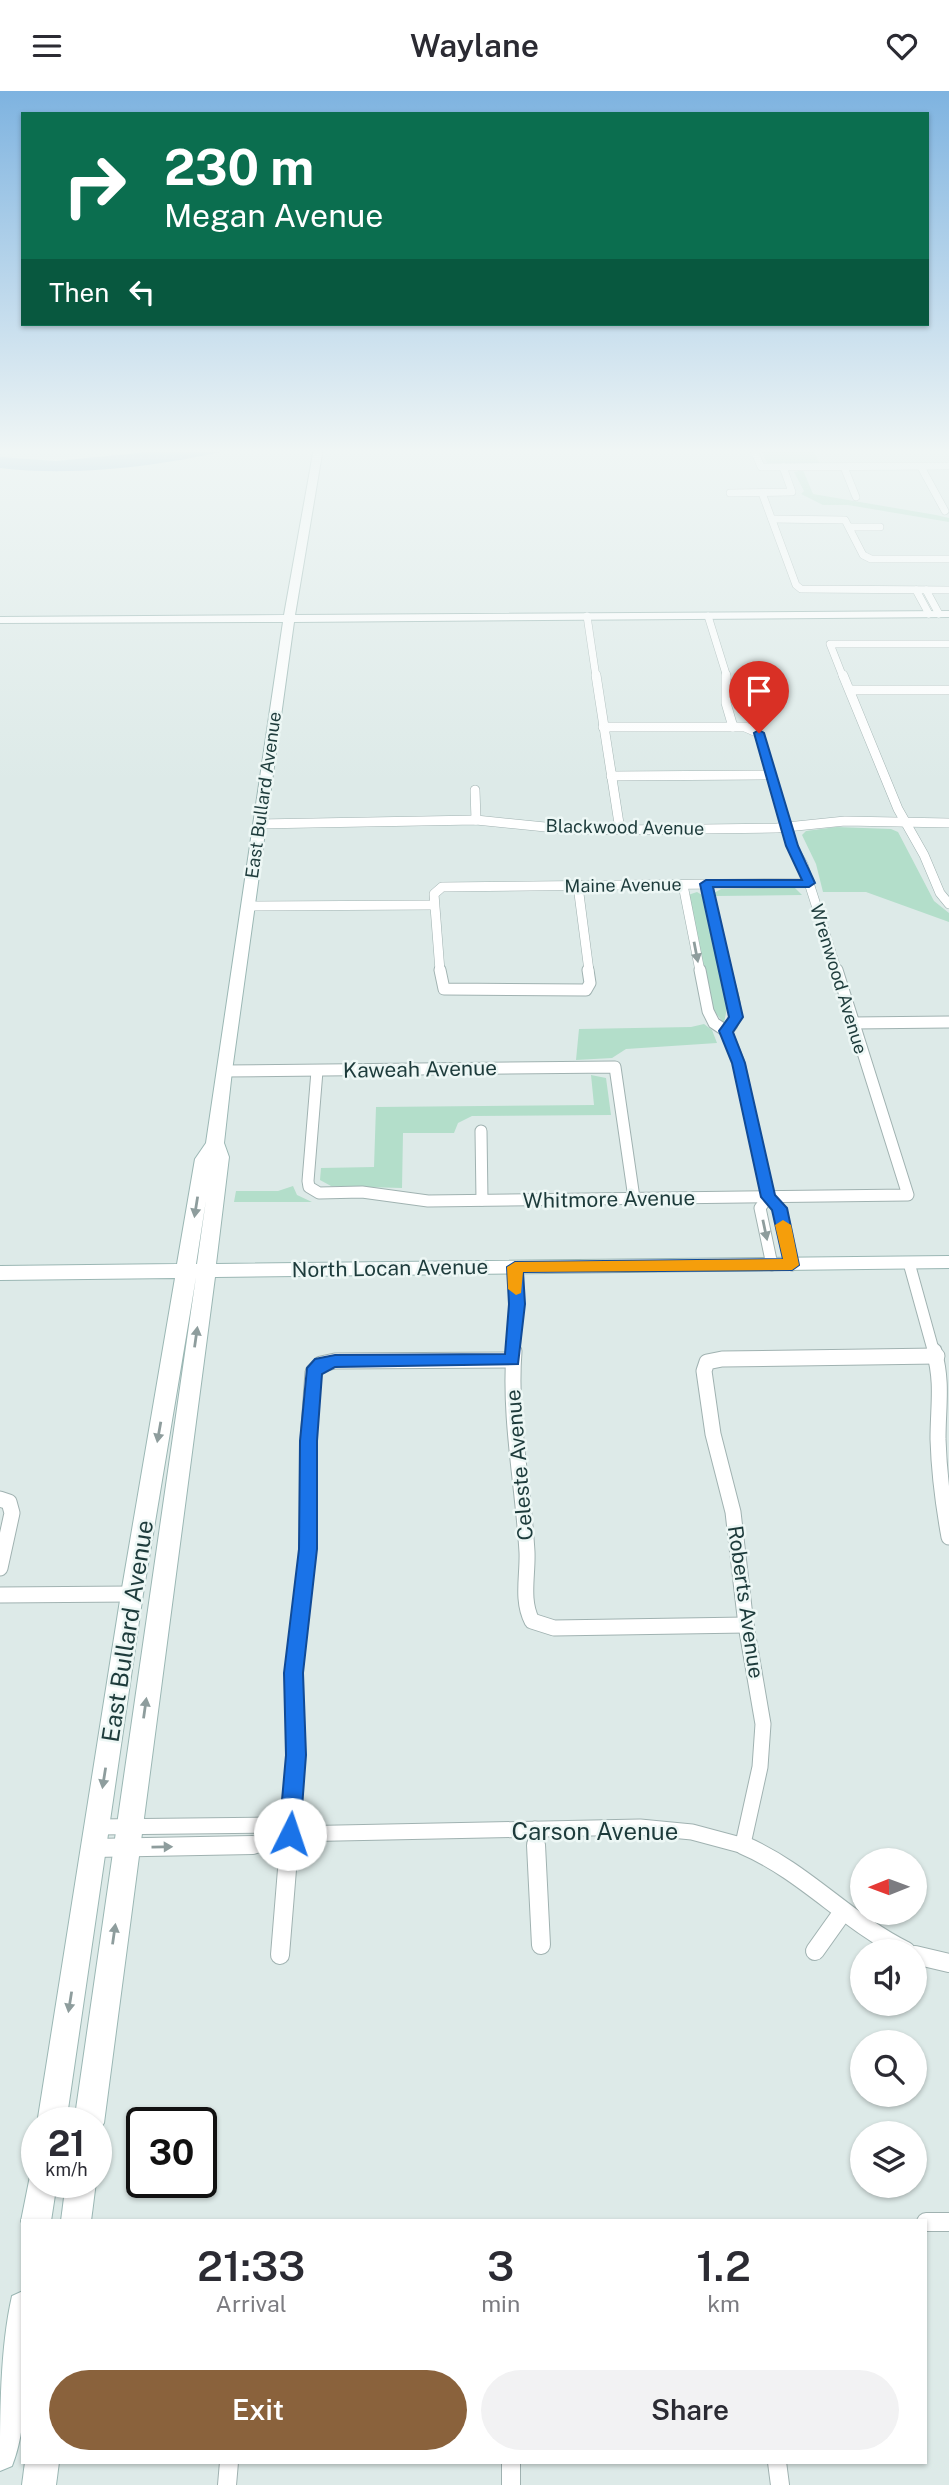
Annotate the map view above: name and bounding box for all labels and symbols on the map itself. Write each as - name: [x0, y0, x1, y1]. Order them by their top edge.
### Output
- pin: [729, 661, 789, 733]
- street label: East Bullard Avenue: [241, 710, 285, 880]
- street label: Blackwood Avenue: [546, 815, 704, 839]
- street label: Maine Avenue: [564, 873, 682, 897]
- street label: Wrenwood Avenue: [806, 902, 872, 1056]
- one-way arrow: [691, 941, 702, 963]
- street label: Kaweah Avenue: [343, 1055, 497, 1083]
- street label: Whitmore Avenue: [523, 1185, 695, 1213]
- one-way arrow: [190, 1196, 201, 1218]
- one-way arrow: [759, 1219, 770, 1241]
- street label: North Locan Avenue: [291, 1254, 489, 1282]
- one-way arrow: [191, 1326, 202, 1348]
- street label: Celeste Avenue: [500, 1389, 538, 1541]
- one-way arrow: [153, 1421, 164, 1443]
- street label: East Bullard Avenue: [96, 1518, 158, 1744]
- street label: Roberts Avenue: [723, 1524, 769, 1680]
- one-way arrow: [140, 1697, 151, 1719]
- one-way arrow: [99, 1767, 110, 1789]
- position arrow: [253, 1797, 327, 1871]
- street label: Carson Avenue: [512, 1817, 678, 1845]
- one-way arrow: [151, 1841, 173, 1853]
- north arrow: [850, 1848, 928, 1925]
- one-way arrow: [109, 1923, 120, 1945]
- one-way arrow: [64, 1991, 75, 2013]
- speed limit sign: 30: [126, 2107, 217, 2198]

